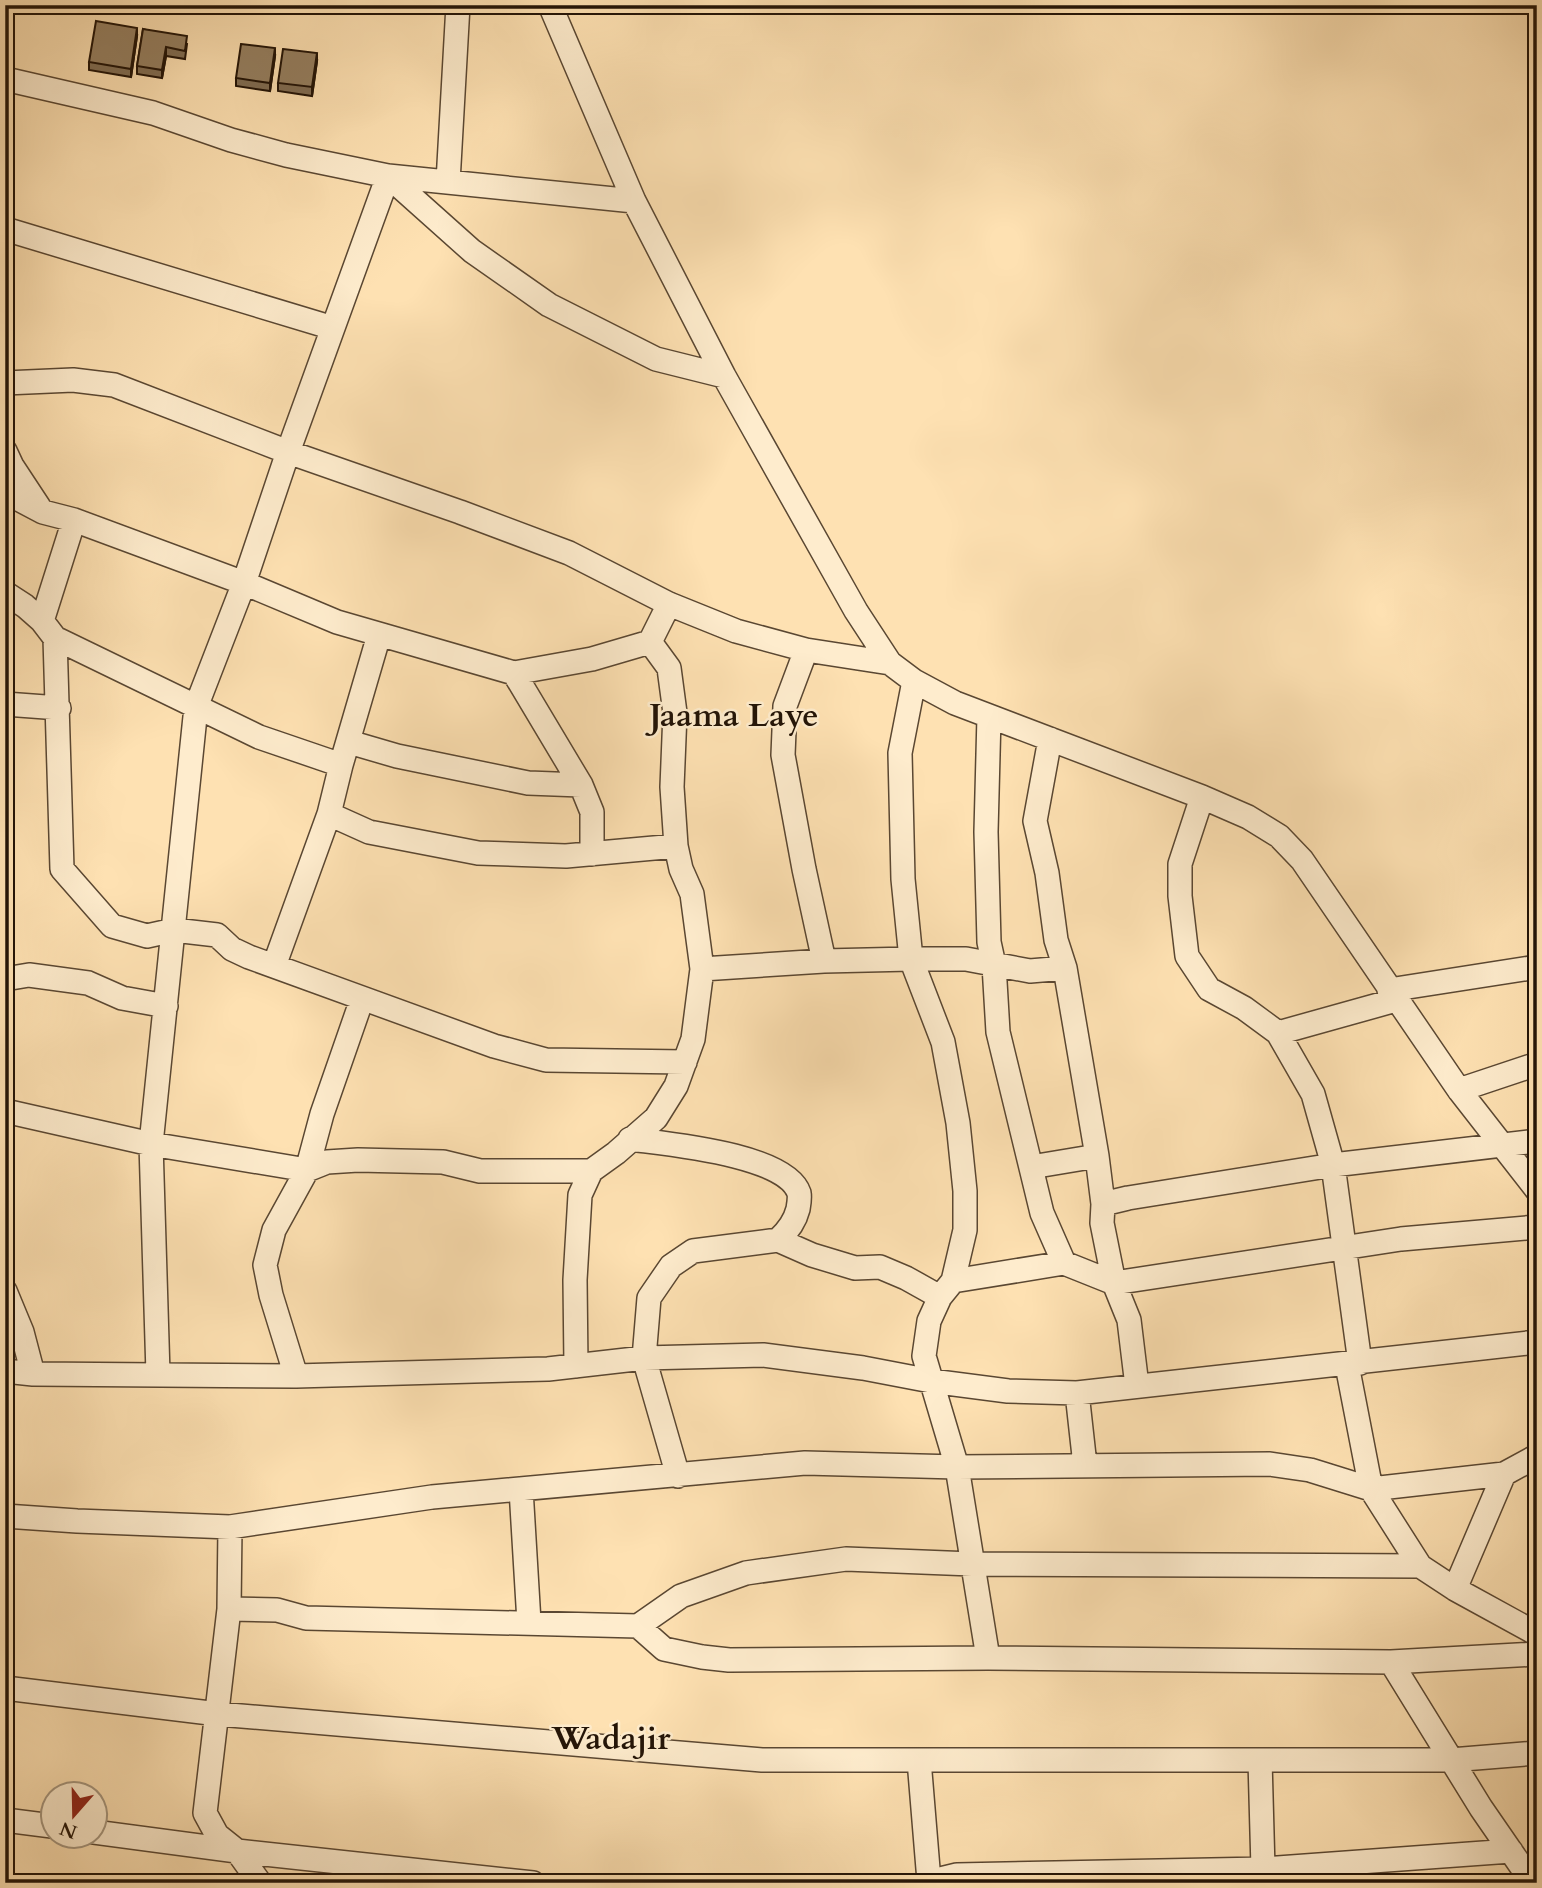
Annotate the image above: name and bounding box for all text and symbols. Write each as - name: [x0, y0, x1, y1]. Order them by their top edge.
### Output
- district label: Jaama Laye: [644, 693, 819, 738]
- district label: Wadajir: [551, 1716, 671, 1761]
- north arrow: [38, 1780, 108, 1850]
- text: N: [56, 1815, 81, 1845]

